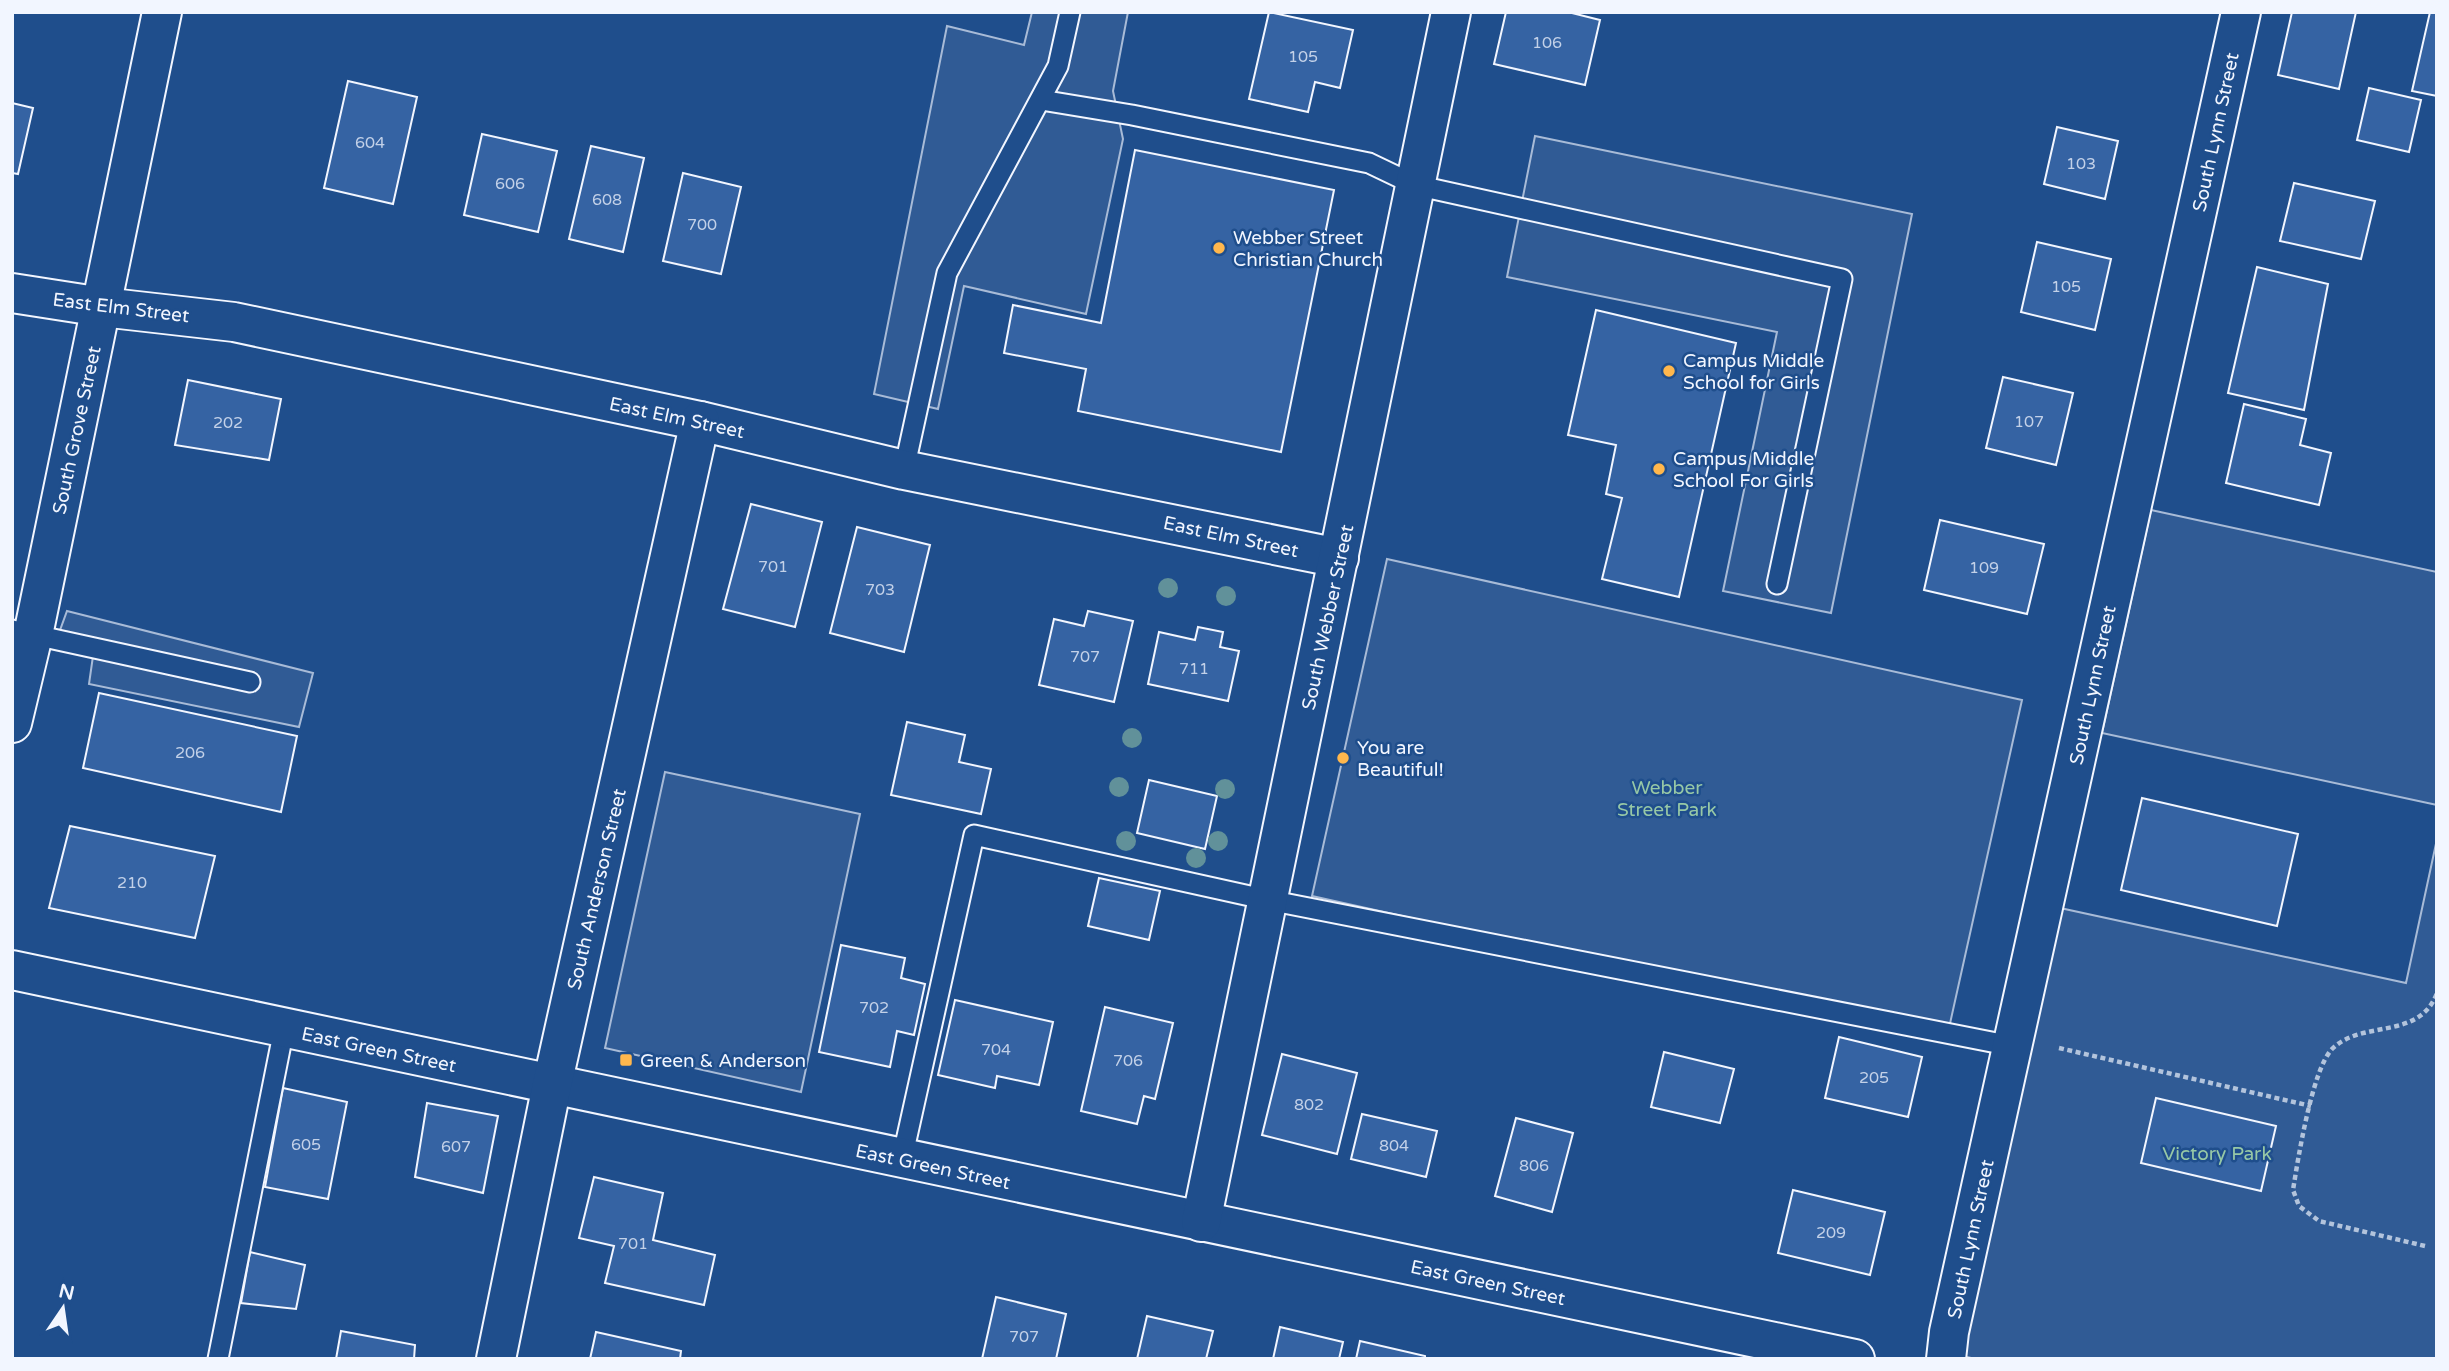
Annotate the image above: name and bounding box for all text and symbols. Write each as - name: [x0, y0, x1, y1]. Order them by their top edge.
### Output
- house number: 106: [1532, 33, 1562, 53]
- house number: 105: [1288, 47, 1318, 67]
- street label: South Lynn Street: [2188, 51, 2244, 214]
- house number: 604: [355, 133, 385, 153]
- house number: 103: [2066, 154, 2096, 174]
- house number: 606: [495, 174, 525, 194]
- house number: 608: [592, 190, 622, 210]
- house number: 700: [687, 215, 717, 235]
- place label: Webber Street Christian Church: [1233, 227, 1383, 271]
- marker: Webber Street Christian Church: [1211, 240, 1227, 256]
- house number: 105: [2051, 277, 2081, 297]
- street label: East Elm Street: [51, 289, 190, 327]
- street label: South Grove Street: [48, 344, 106, 516]
- place label: Campus Middle School for Girls: [1683, 350, 1824, 394]
- marker: Campus Middle School for Girls: [1661, 363, 1677, 379]
- street label: East Elm Street: [607, 393, 746, 443]
- house number: 107: [2014, 412, 2044, 432]
- house number: 202: [213, 413, 243, 433]
- place label: Campus Middle School For Girls: [1673, 448, 1814, 492]
- marker: Campus Middle School For Girls: [1651, 461, 1667, 477]
- street label: East Elm Street: [1161, 512, 1300, 562]
- street label: South Webber Street: [1298, 523, 1358, 712]
- house number: 701: [758, 557, 788, 577]
- house number: 109: [1969, 558, 1999, 578]
- house number: 703: [865, 580, 895, 600]
- street label: South Lynn Street: [2065, 604, 2121, 767]
- house number: 707: [1070, 647, 1100, 667]
- house number: 711: [1179, 659, 1209, 679]
- place label: You are Beautiful!: [1357, 737, 1444, 781]
- house number: 206: [175, 743, 205, 763]
- marker: You are Beautiful!: [1335, 750, 1351, 766]
- park label: Webber Street Park: [1617, 777, 1717, 821]
- street label: South Anderson Street: [563, 787, 631, 992]
- house number: 210: [117, 873, 147, 893]
- house number: 702: [859, 998, 889, 1018]
- street label: East Green Street: [299, 1023, 458, 1077]
- house number: 704: [981, 1040, 1011, 1060]
- place label: Green & Anderson: [640, 1050, 806, 1072]
- house number: 706: [1113, 1051, 1143, 1071]
- marker: Green & Anderson: [618, 1052, 634, 1068]
- house number: 205: [1859, 1068, 1889, 1088]
- house number: 802: [1294, 1095, 1324, 1115]
- house number: 605: [291, 1135, 321, 1155]
- house number: 804: [1379, 1136, 1409, 1156]
- house number: 607: [441, 1137, 471, 1157]
- street label: East Green Street: [853, 1140, 1012, 1194]
- park label: Victory Park: [2162, 1143, 2272, 1165]
- house number: 806: [1519, 1156, 1549, 1176]
- street label: South Lynn Street: [1943, 1158, 1999, 1321]
- house number: 209: [1816, 1223, 1846, 1243]
- house number: 701: [618, 1234, 648, 1254]
- street label: East Green Street: [1408, 1256, 1567, 1310]
- north arrow: [28, 1273, 98, 1343]
- text: N: [57, 1280, 77, 1305]
- house number: 707: [1009, 1327, 1039, 1347]

